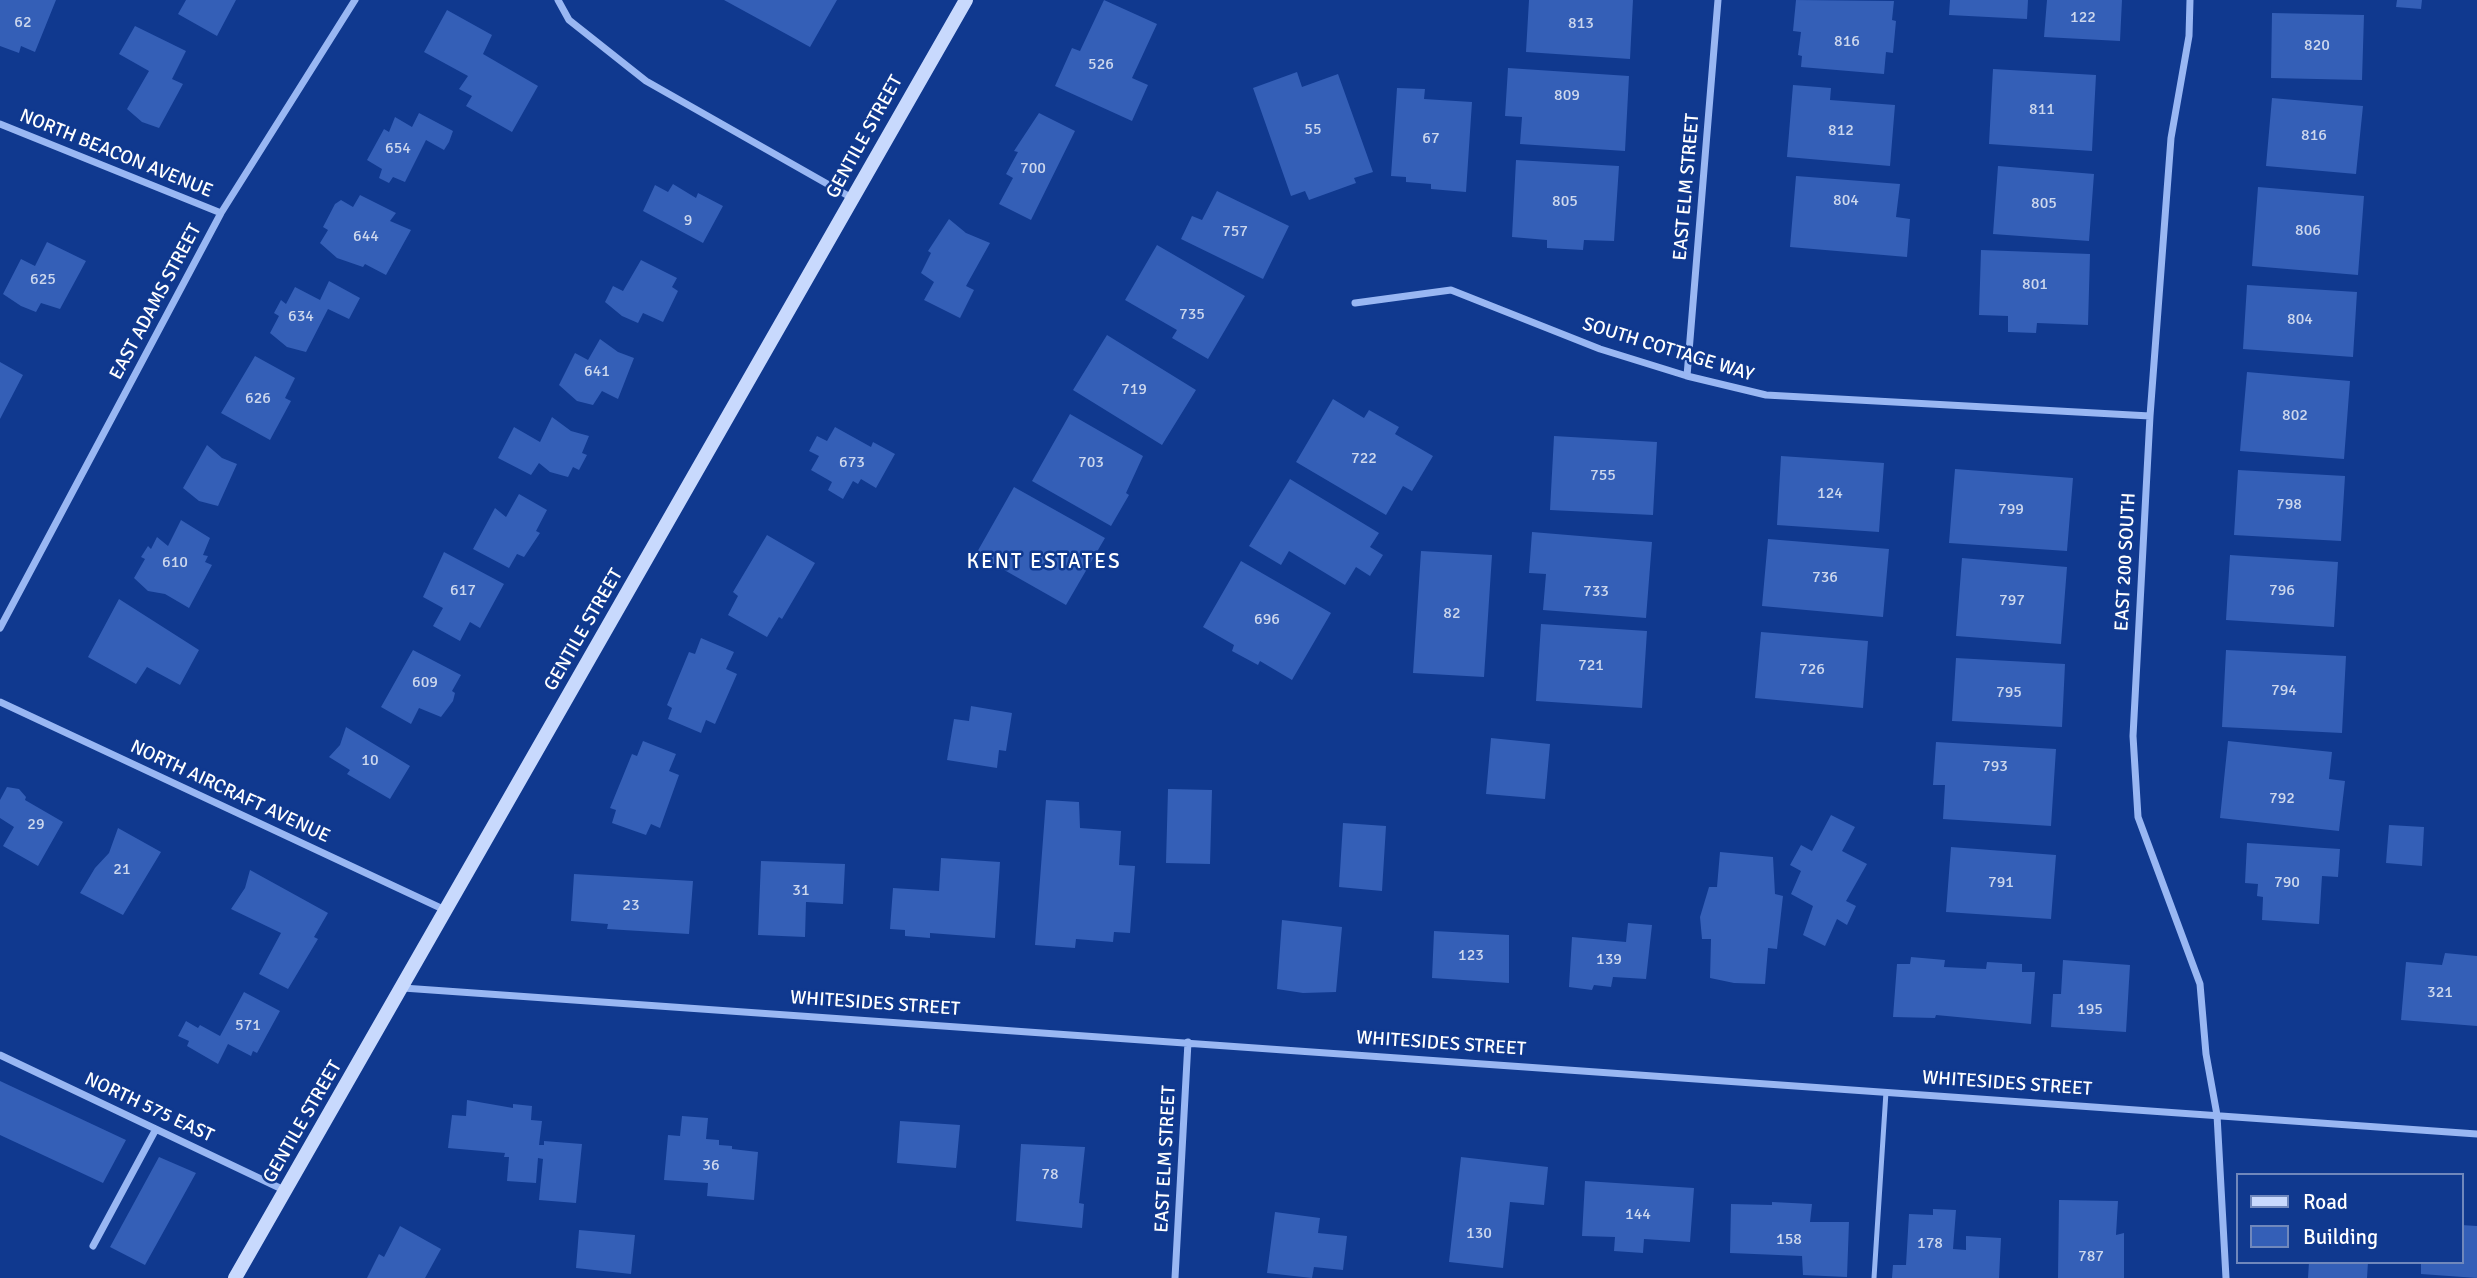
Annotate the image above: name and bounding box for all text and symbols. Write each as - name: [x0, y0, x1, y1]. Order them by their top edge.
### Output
- house number: 122: [2070, 8, 2096, 28]
- house number: 62: [14, 13, 32, 33]
- house number: 813: [1568, 14, 1594, 34]
- house number: 816: [1834, 32, 1860, 52]
- house number: 820: [2304, 36, 2330, 56]
- house number: 526: [1088, 55, 1114, 75]
- street label: GENTILE STREET: [822, 72, 908, 202]
- house number: 809: [1554, 86, 1580, 106]
- house number: 811: [2029, 100, 2055, 120]
- street label: NORTH BEACON AVENUE: [16, 105, 216, 203]
- street label: EAST ELM STREET: [1669, 112, 1705, 262]
- house number: 55: [1304, 120, 1322, 140]
- house number: 812: [1828, 121, 1854, 141]
- house number: 816: [2301, 126, 2327, 146]
- house number: 67: [1422, 129, 1440, 149]
- house number: 654: [385, 139, 411, 159]
- house number: 700: [1020, 159, 1046, 179]
- house number: 804: [1833, 191, 1859, 211]
- house number: 805: [1552, 192, 1578, 212]
- house number: 805: [2031, 194, 2057, 214]
- house number: 9: [684, 211, 692, 231]
- street label: EAST ADAMS STREET: [105, 220, 207, 384]
- house number: 806: [2295, 221, 2321, 241]
- house number: 757: [1222, 222, 1248, 242]
- house number: 644: [353, 227, 379, 247]
- house number: 625: [30, 270, 56, 290]
- house number: 801: [2022, 275, 2048, 295]
- house number: 735: [1179, 305, 1205, 325]
- house number: 634: [288, 307, 314, 327]
- house number: 804: [2287, 310, 2313, 330]
- street label: SOUTH COTTAGE WAY: [1580, 313, 1756, 387]
- house number: 641: [584, 362, 610, 382]
- house number: 719: [1121, 380, 1147, 400]
- house number: 626: [245, 389, 271, 409]
- house number: 802: [2282, 406, 2308, 426]
- house number: 722: [1351, 449, 1377, 469]
- house number: 673: [839, 453, 865, 473]
- house number: 703: [1078, 453, 1104, 473]
- house number: 755: [1590, 466, 1616, 486]
- house number: 124: [1817, 484, 1843, 504]
- street label: EAST 200 SOUTH: [2111, 492, 2141, 632]
- house number: 798: [2276, 495, 2302, 515]
- house number: 799: [1998, 500, 2024, 520]
- district label: KENT ESTATES: [968, 549, 1120, 575]
- house number: 610: [162, 553, 188, 573]
- street label: GENTILE STREET: [540, 565, 628, 695]
- house number: 736: [1812, 568, 1838, 588]
- house number: 617: [450, 581, 476, 601]
- house number: 796: [2269, 581, 2295, 601]
- house number: 733: [1583, 582, 1609, 602]
- house number: 797: [1999, 591, 2025, 611]
- house number: 82: [1443, 604, 1461, 624]
- house number: 696: [1254, 610, 1280, 630]
- house number: 721: [1578, 656, 1604, 676]
- house number: 726: [1799, 660, 1825, 680]
- house number: 609: [412, 673, 438, 693]
- house number: 794: [2271, 681, 2297, 701]
- house number: 795: [1996, 683, 2022, 703]
- street label: NORTH AIRCRAFT AVENUE: [126, 736, 334, 848]
- house number: 10: [361, 751, 379, 771]
- house number: 793: [1982, 757, 2008, 777]
- house number: 792: [2269, 789, 2295, 809]
- house number: 29: [27, 815, 45, 835]
- house number: 21: [113, 860, 131, 880]
- house number: 791: [1988, 873, 2014, 893]
- house number: 790: [2274, 873, 2300, 893]
- house number: 31: [792, 881, 810, 901]
- house number: 23: [622, 896, 640, 916]
- house number: 123: [1458, 946, 1484, 966]
- house number: 139: [1596, 950, 1622, 970]
- house number: 321: [2427, 983, 2453, 1003]
- street label: WHITESIDES STREET: [789, 987, 961, 1021]
- house number: 195: [2077, 1000, 2103, 1020]
- house number: 571: [235, 1016, 261, 1036]
- street label: WHITESIDES STREET: [1355, 1027, 1527, 1061]
- street label: GENTILE STREET: [259, 1057, 347, 1187]
- street label: WHITESIDES STREET: [1921, 1067, 2093, 1101]
- street label: NORTH 575 EAST: [81, 1068, 217, 1148]
- street label: EAST ELM STREET: [1151, 1085, 1181, 1233]
- house number: 36: [702, 1156, 720, 1176]
- house number: 78: [1041, 1165, 1059, 1185]
- legend: [2236, 1173, 2463, 1264]
- text: Road: [2303, 1189, 2348, 1215]
- house number: 144: [1625, 1205, 1651, 1225]
- house number: 130: [1466, 1224, 1492, 1244]
- text: Building: [2303, 1224, 2378, 1250]
- house number: 158: [1776, 1230, 1802, 1250]
- house number: 178: [1917, 1234, 1943, 1254]
- house number: 787: [2078, 1247, 2104, 1267]

